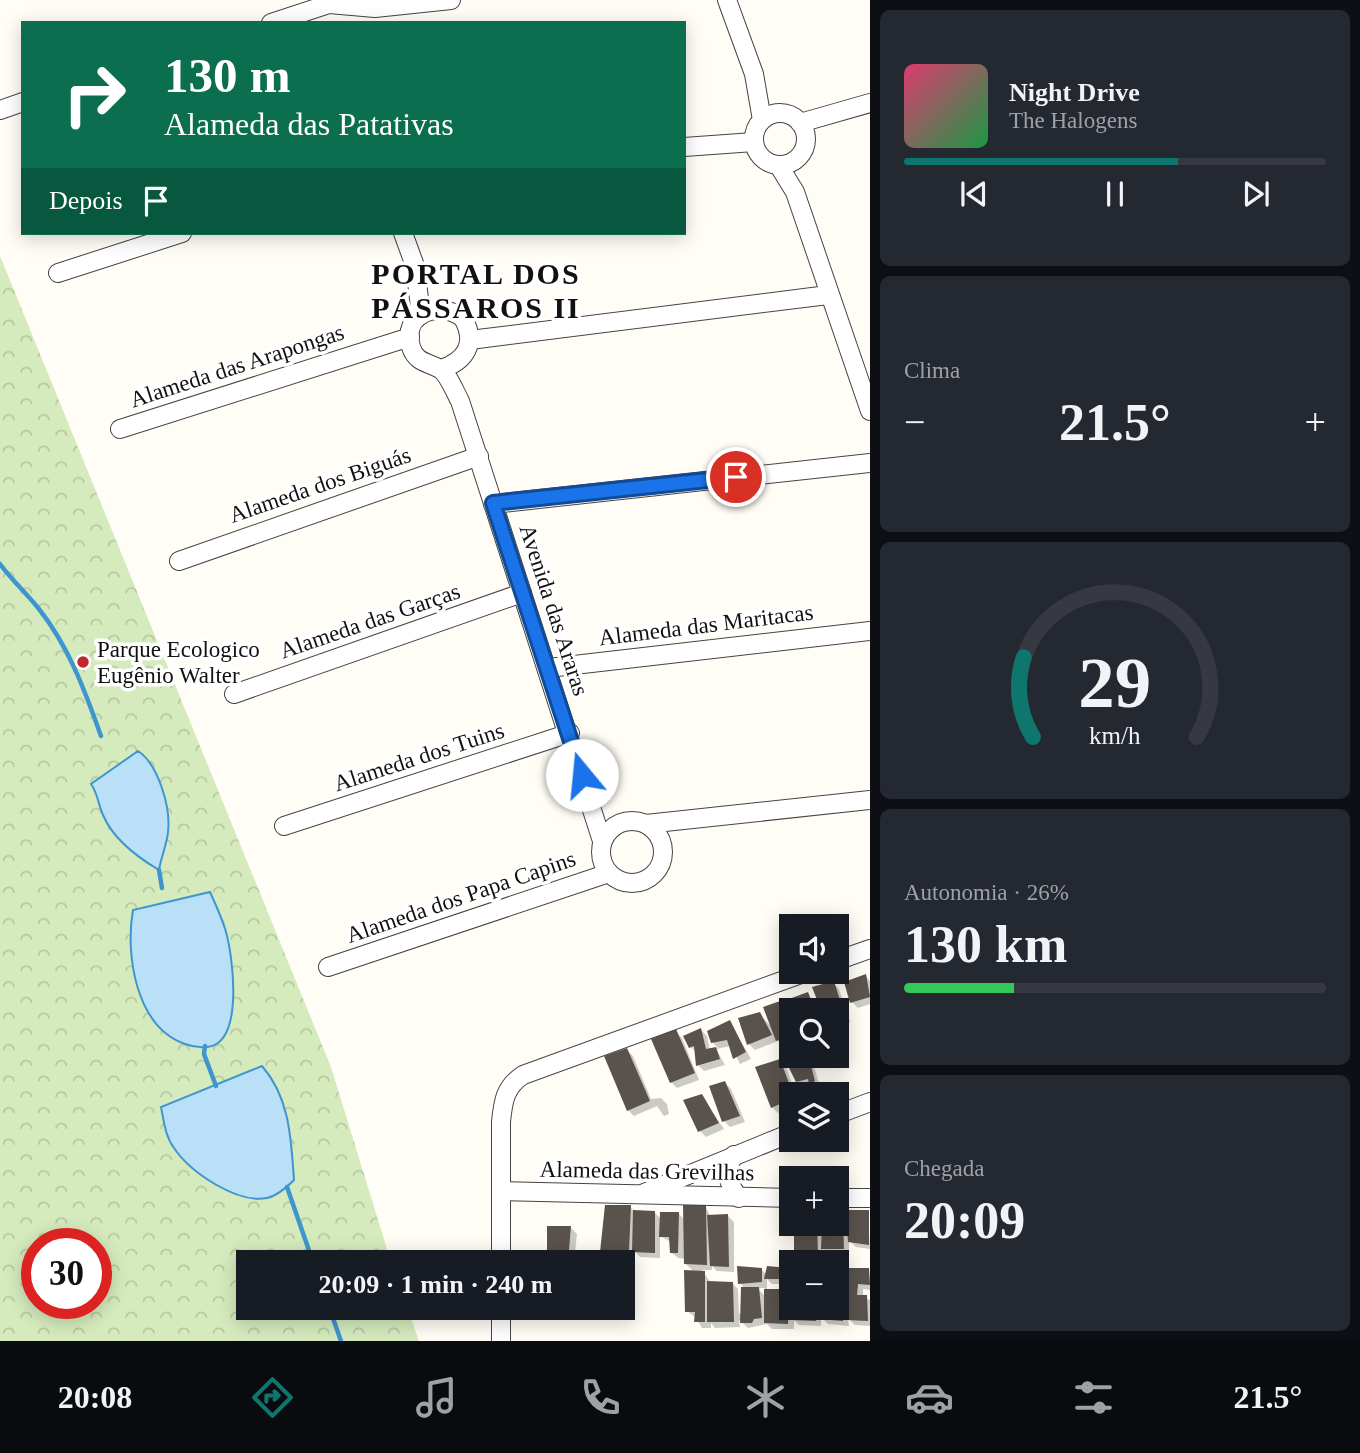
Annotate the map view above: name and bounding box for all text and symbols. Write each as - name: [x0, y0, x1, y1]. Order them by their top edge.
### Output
- text: 130 m: [164, 48, 291, 103]
- icon: right: [49, 49, 140, 140]
- text: Night Drive: [1009, 78, 1140, 107]
- text: Alameda das Patativas: [164, 106, 454, 142]
- text: The Halogens: [1009, 108, 1137, 133]
- icon: previous: [955, 175, 993, 213]
- icon: pause: [1096, 175, 1134, 213]
- icon: next: [1237, 175, 1275, 213]
- icon: arrive: [137, 182, 175, 220]
- text: Depois: [49, 186, 123, 215]
- district label: PORTAL DOS PÁSSAROS II: [371, 257, 581, 324]
- street label: Alameda das Arapongas: [127, 320, 347, 412]
- text: Clima: [904, 358, 960, 383]
- text: 21.5°: [1059, 394, 1171, 451]
- text: −: [904, 401, 925, 443]
- text: +: [1305, 401, 1326, 443]
- street label: Alameda dos Biguás: [226, 442, 414, 528]
- pin: [706, 447, 766, 507]
- icon: arrive: [717, 458, 755, 496]
- street label: Avenida das Araras: [515, 521, 593, 699]
- street label: Alameda das Garças: [277, 578, 463, 664]
- street label: Alameda das Maritacas: [597, 599, 815, 651]
- place label: Parque Ecologico Eugênio Walter: [97, 637, 260, 688]
- text: 29: [1079, 642, 1151, 723]
- marker: Parque Ecologico Eugênio Walter: [75, 654, 91, 670]
- street label: Alameda dos Tuins: [331, 718, 507, 796]
- text: km/h: [1089, 721, 1141, 748]
- position arrow: [545, 738, 619, 812]
- street label: Alameda dos Papa Capins: [343, 846, 579, 948]
- text: Autonomia · 26%: [904, 880, 1069, 905]
- map controls: [779, 914, 849, 1320]
- button: sound: [779, 914, 849, 984]
- text: 130 km: [904, 916, 1067, 973]
- button: search: [779, 998, 849, 1068]
- button: layers: [779, 1082, 849, 1152]
- text: Chegada: [904, 1156, 984, 1181]
- street label: Alameda das Grevilhas: [540, 1157, 755, 1185]
- button: +: [779, 1166, 849, 1236]
- text: 20:09: [904, 1192, 1025, 1249]
- speed limit sign: 30: [21, 1228, 112, 1319]
- button: −: [779, 1250, 849, 1320]
- text: 20:09 · 1 min · 240 m: [319, 1270, 553, 1299]
- icon: directions: [248, 1373, 297, 1422]
- icon: music: [412, 1373, 461, 1422]
- icon: phone: [576, 1373, 625, 1422]
- icon: climate: [741, 1373, 790, 1422]
- icon: car: [905, 1373, 954, 1422]
- icon: filters: [1069, 1373, 1118, 1422]
- text: 20:08: [58, 1379, 132, 1415]
- text: 21.5°: [1234, 1379, 1302, 1415]

